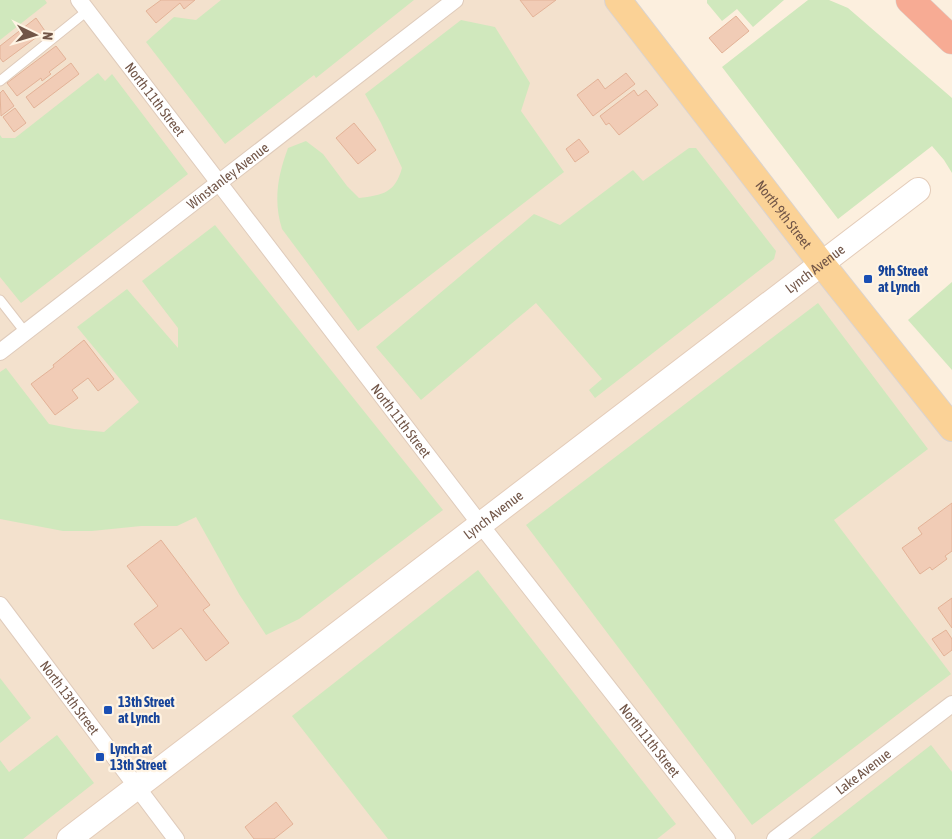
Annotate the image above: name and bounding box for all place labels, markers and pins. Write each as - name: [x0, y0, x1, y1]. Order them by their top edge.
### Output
- place label: 9th Street at Lynch: [878, 263, 928, 295]
- marker: 9th Street at Lynch: [862, 273, 874, 285]
- place label: 13th Street at Lynch: [118, 694, 175, 726]
- marker: 13th Street at Lynch: [102, 704, 114, 716]
- place label: Lynch at 13th Street: [110, 741, 167, 773]
- marker: Lynch at 13th Street: [94, 751, 106, 763]

